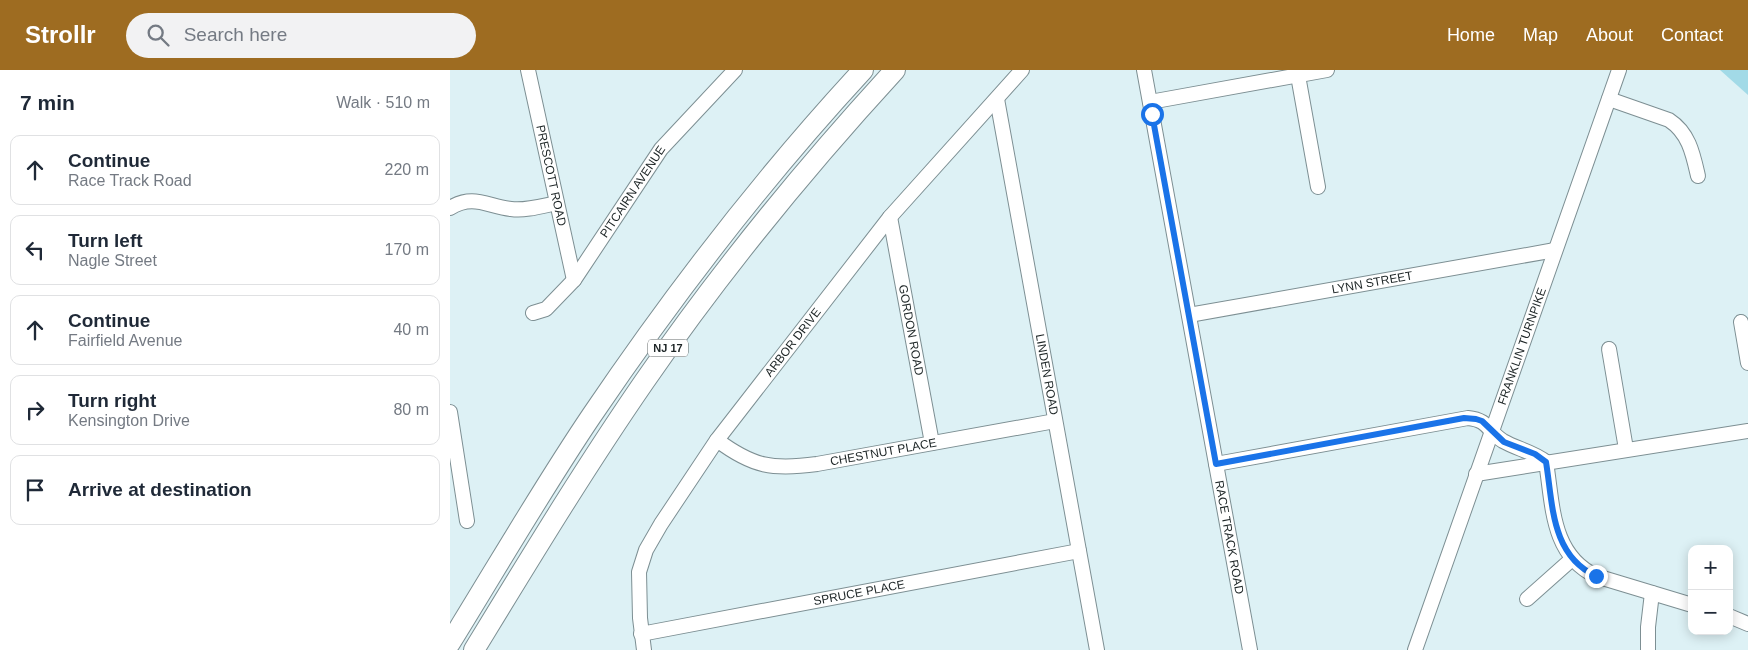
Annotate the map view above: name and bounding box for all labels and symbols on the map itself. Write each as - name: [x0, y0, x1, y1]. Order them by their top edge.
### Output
- route start: [1141, 103, 1164, 126]
- street label: PRESCOTT ROAD: [533, 124, 569, 228]
- street label: PITCAIRN AVENUE: [597, 143, 668, 240]
- street label: LYNN STREET: [1331, 268, 1414, 297]
- street label: GORDON ROAD: [896, 284, 926, 377]
- street label: FRANKLIN TURNPIKE: [1495, 286, 1549, 407]
- street label: ARBOR DRIVE: [762, 305, 824, 379]
- street label: LINDEN ROAD: [1033, 333, 1061, 416]
- road number: NJ 17: [648, 340, 688, 356]
- street label: CHESTNUT PLACE: [829, 436, 938, 469]
- street label: RACE TRACK ROAD: [1212, 479, 1247, 596]
- route end: [1585, 565, 1608, 588]
- street label: SPRUCE PLACE: [812, 577, 906, 608]

